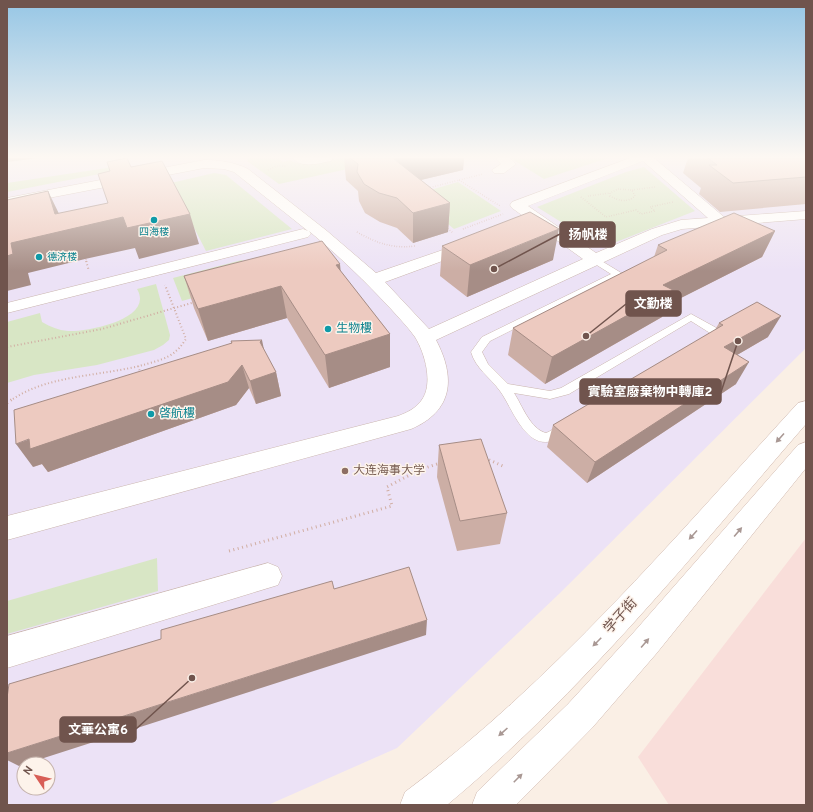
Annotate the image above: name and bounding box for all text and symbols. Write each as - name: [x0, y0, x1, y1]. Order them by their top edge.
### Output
- marker: 四海楼: [149, 215, 159, 225]
- callout: 扬帆楼: [560, 222, 615, 247]
- place label: 四海楼: [139, 226, 169, 239]
- text: 扬帆楼: [568, 228, 608, 244]
- place label: 德济楼: [47, 251, 77, 264]
- marker: 德济楼: [34, 252, 44, 262]
- callout: 文勤楼: [626, 291, 681, 316]
- text: 文勤楼: [633, 296, 673, 313]
- place label: 生物樓: [336, 321, 372, 337]
- marker: 生物樓: [323, 324, 333, 334]
- callout: 實驗室廢棄物中轉庫2: [580, 379, 721, 404]
- text: 實驗室廢棄物中轉庫2: [588, 384, 713, 401]
- place label: 啓航樓: [159, 406, 195, 422]
- marker: 啓航樓: [146, 409, 156, 419]
- one-way arrow: [775, 433, 785, 443]
- place label: 大连海事大学: [353, 463, 425, 479]
- marker: 大连海事大学: [340, 466, 350, 476]
- one-way arrow: [734, 527, 743, 538]
- one-way arrow: [689, 530, 698, 540]
- street label: 学子街: [601, 595, 641, 637]
- one-way arrow: [592, 637, 602, 647]
- one-way arrow: [641, 637, 650, 648]
- callout: 文華公寓6: [60, 717, 136, 742]
- text: 文華公寓6: [68, 722, 128, 739]
- one-way arrow: [499, 727, 508, 736]
- north arrow: [16, 756, 56, 796]
- text: N: [21, 764, 37, 778]
- one-way arrow: [513, 773, 523, 783]

